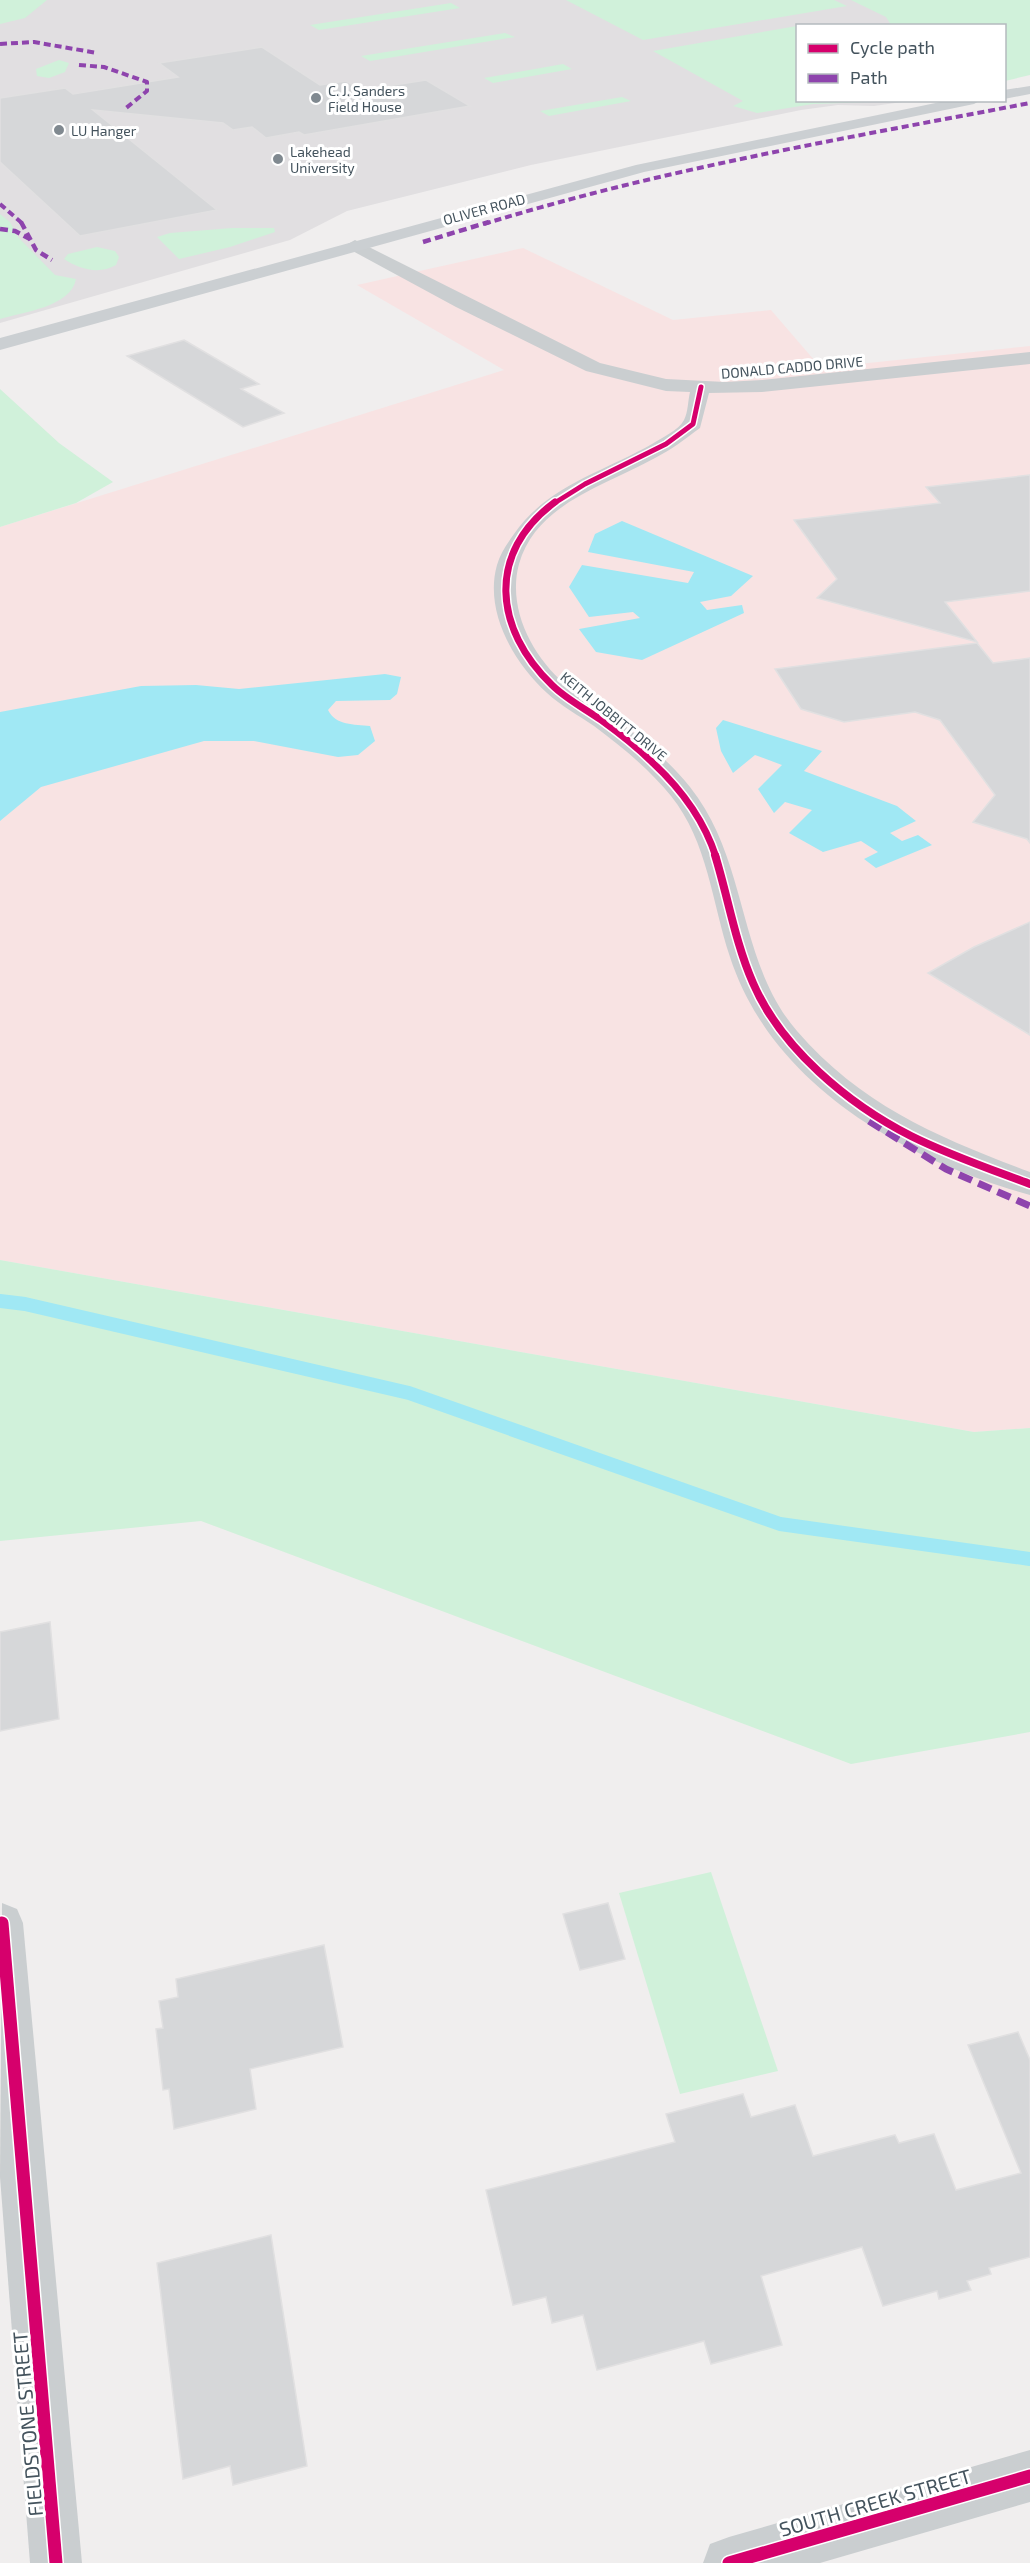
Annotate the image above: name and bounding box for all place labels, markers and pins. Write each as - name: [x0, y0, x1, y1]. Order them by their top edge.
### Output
- place label: C. J. Sanders Field House: [328, 82, 405, 115]
- marker: C. J. Sanders Field House: [309, 91, 323, 105]
- place label: LU Hanger: [71, 122, 137, 139]
- marker: LU Hanger: [52, 123, 66, 137]
- place label: Lakehead University: [290, 143, 355, 176]
- marker: Lakehead University: [271, 152, 285, 166]

